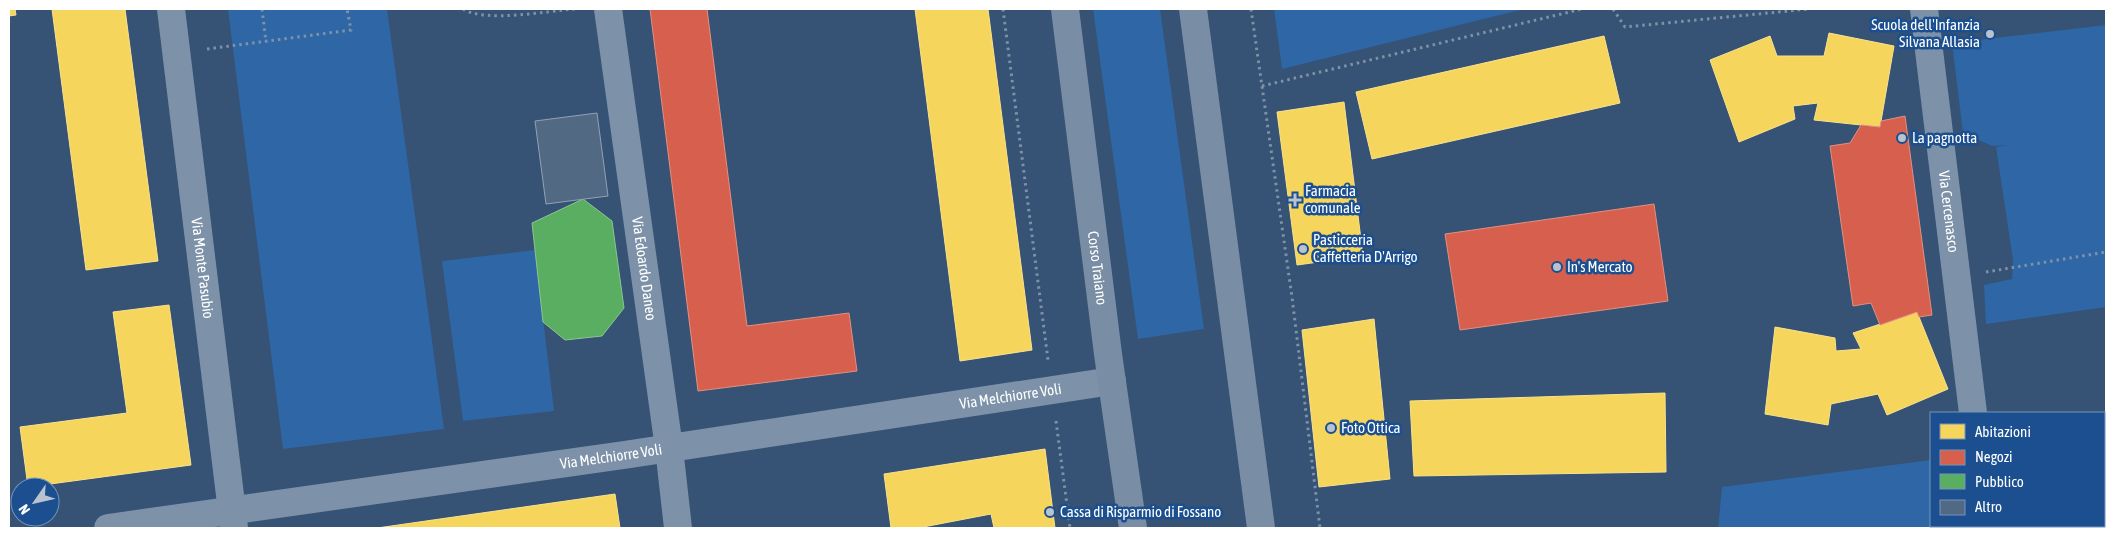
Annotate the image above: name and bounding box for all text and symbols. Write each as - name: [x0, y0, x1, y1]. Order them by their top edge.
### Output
- place label: Scuola dell'Infanzia Silvana Allasia: [1871, 16, 1980, 50]
- marker: Scuola dell'Infanzia Silvana Allasia: [1984, 28, 1996, 40]
- place label: La pagnotta: [1912, 129, 1977, 146]
- marker: La pagnotta: [1896, 132, 1908, 144]
- street label: Via Cercenasco: [1936, 170, 1962, 253]
- place label: Farmacia comunale: [1305, 182, 1361, 216]
- marker: Farmacia comunale: [1289, 194, 1301, 206]
- street label: Via Edoardo Daneo: [629, 215, 660, 321]
- street label: Via Monte Pasubio: [188, 217, 218, 319]
- street label: Corso Traiano: [1085, 230, 1111, 306]
- place label: Pasticceria Caffetteria D'Arrigo: [1313, 231, 1418, 265]
- marker: Pasticceria Caffetteria D'Arrigo: [1297, 243, 1309, 255]
- place label: In's Mercato: [1567, 258, 1633, 275]
- marker: In's Mercato: [1551, 261, 1563, 273]
- street label: Via Melchiorre Voli: [958, 380, 1063, 412]
- legend: [1930, 412, 2105, 527]
- place label: Foto Ottica: [1341, 419, 1400, 436]
- marker: Foto Ottica: [1325, 422, 1337, 434]
- text: Abitazioni: [1975, 423, 2031, 440]
- street label: Via Melchiorre Voli: [559, 440, 663, 472]
- text: Negozi: [1975, 448, 2013, 465]
- text: Pubblico: [1975, 473, 2024, 490]
- north arrow: [10, 477, 60, 527]
- text: Altro: [1975, 498, 2002, 515]
- text: N: [15, 501, 33, 517]
- place label: Cassa di Risparmio di Fossano: [1060, 503, 1221, 520]
- marker: Cassa di Risparmio di Fossano: [1044, 506, 1056, 518]

